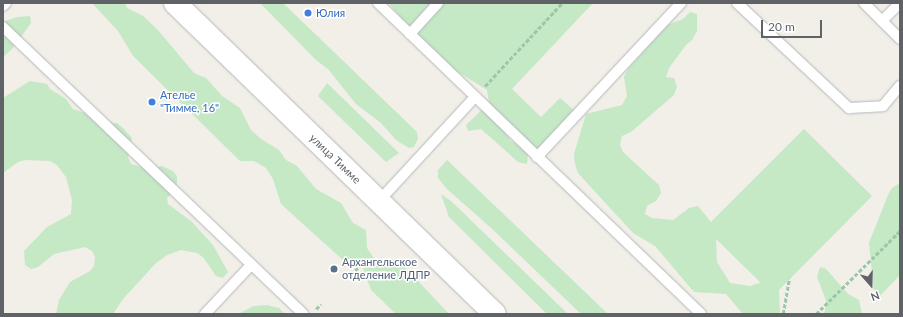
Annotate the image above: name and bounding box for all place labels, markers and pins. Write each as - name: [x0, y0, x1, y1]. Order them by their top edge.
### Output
- place label: Юлия: [316, 6, 345, 20]
- marker: Юлия: [303, 8, 313, 18]
- place label: Ателье "Тимме, 16": [160, 89, 219, 115]
- marker: Ателье "Тимме, 16": [147, 97, 157, 107]
- place label: Архангельское отделение ЛДПР: [342, 256, 430, 282]
- marker: Архангельское отделение ЛДПР: [329, 264, 339, 274]

